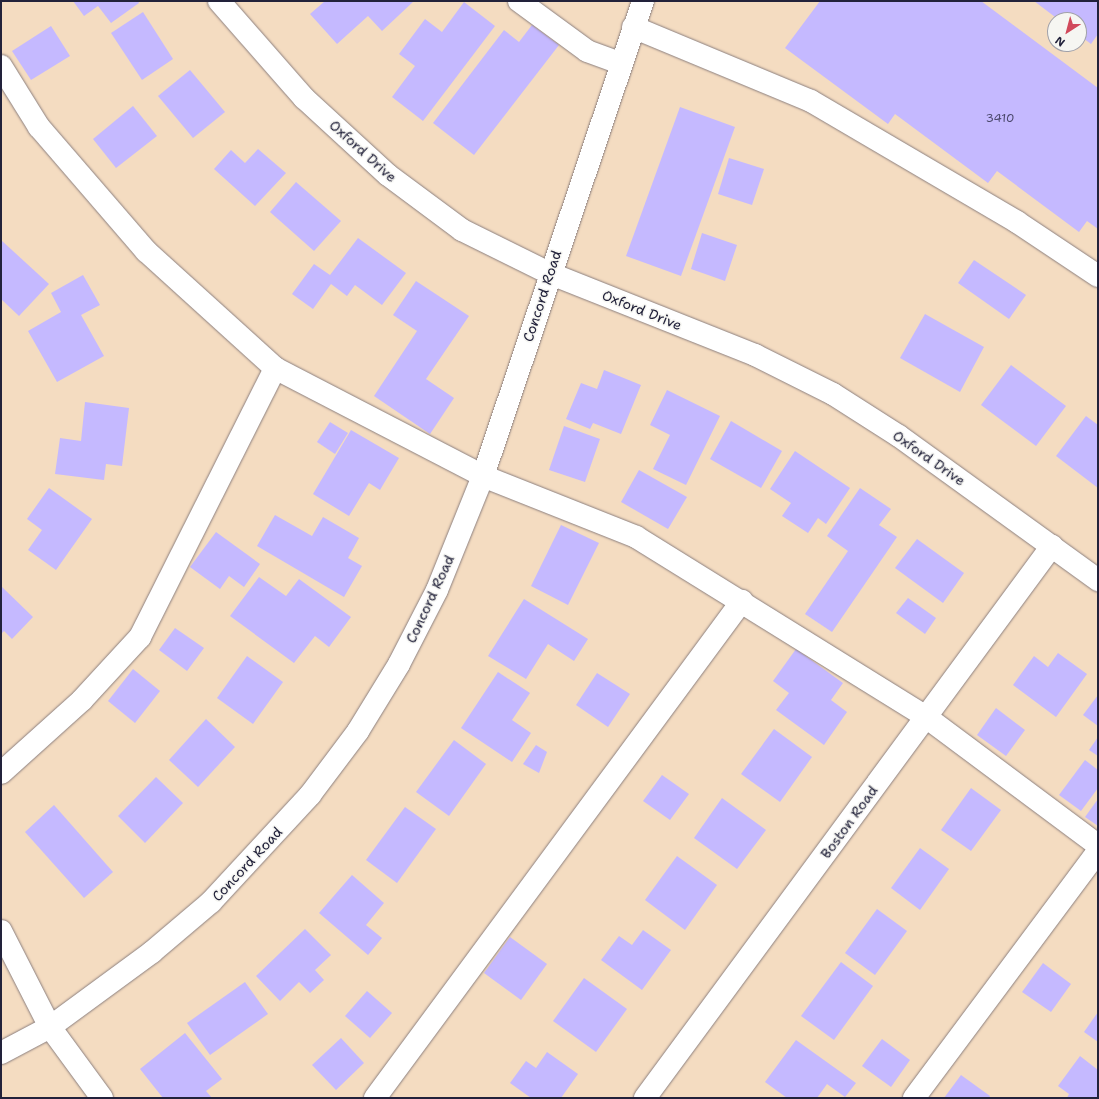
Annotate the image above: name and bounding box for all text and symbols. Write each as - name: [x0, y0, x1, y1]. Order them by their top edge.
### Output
- north arrow: [1047, 12, 1087, 52]
- text: N: [1052, 33, 1068, 50]
- house number: 3410: [986, 112, 1014, 126]
- street label: Oxford Drive: [326, 116, 400, 186]
- street label: Concord Road: [519, 248, 565, 344]
- street label: Oxford Drive: [600, 286, 684, 334]
- street label: Oxford Drive: [890, 427, 968, 489]
- street label: Concord Road: [402, 552, 458, 646]
- street label: Boston Road: [817, 782, 881, 862]
- street label: Concord Road: [208, 823, 286, 905]

